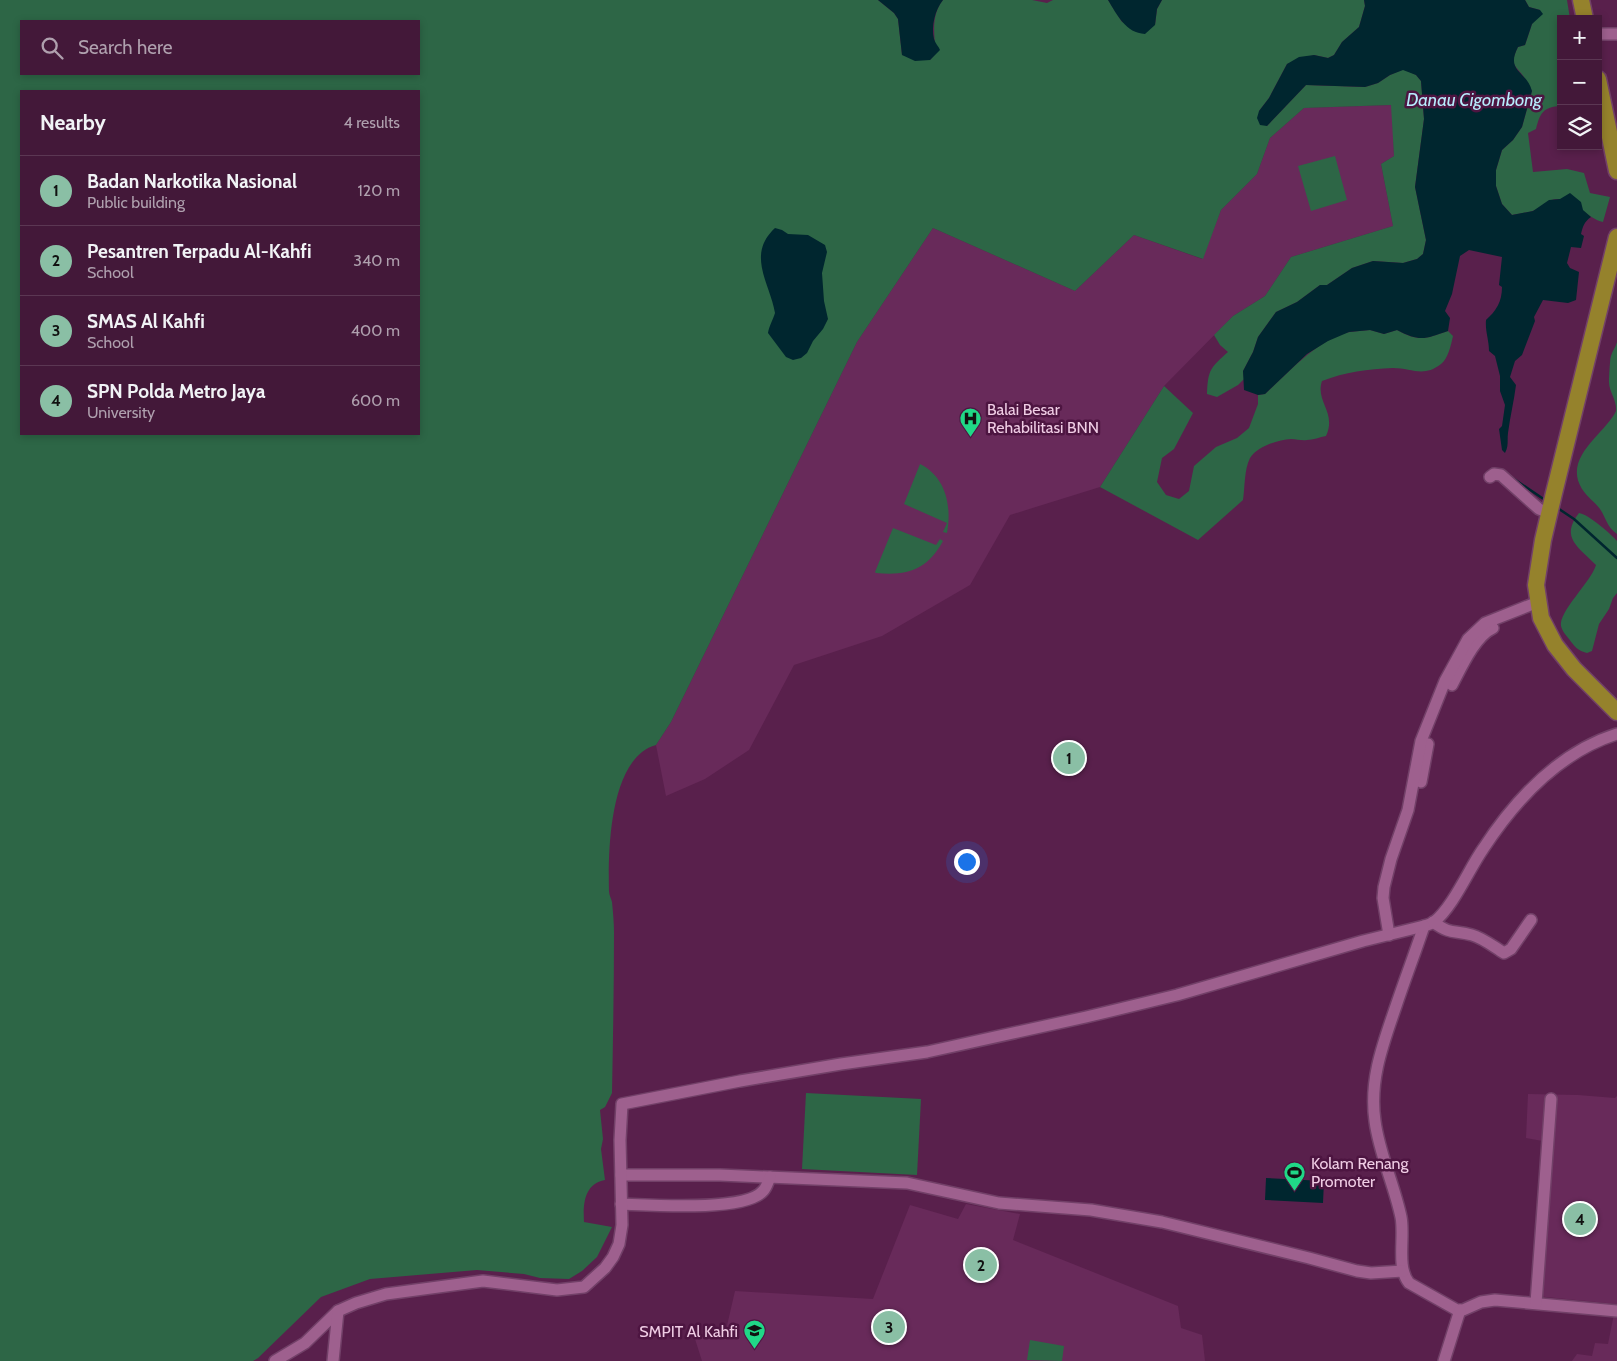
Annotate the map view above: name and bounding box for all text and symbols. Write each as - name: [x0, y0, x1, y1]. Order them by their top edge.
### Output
- map controls: [1557, 15, 1602, 150]
- button: +: [1557, 15, 1602, 60]
- search box: [20, 20, 420, 75]
- icon: search: [38, 34, 66, 62]
- text: Search here: [78, 36, 172, 59]
- button: −: [1557, 60, 1602, 105]
- water label: Danau Cigombong: [1406, 89, 1543, 111]
- button: layers: [1557, 105, 1602, 150]
- text: Nearby: [40, 110, 106, 135]
- text: 4 results: [343, 113, 400, 132]
- text: Badan Narkotika Nasional: [87, 170, 297, 193]
- text: 1: [53, 181, 59, 200]
- text: 120 m: [358, 181, 400, 200]
- text: Public building: [87, 193, 185, 212]
- text: Pesantren Terpadu Al-Kahfi: [87, 240, 312, 263]
- text: 2: [52, 251, 60, 270]
- text: 340 m: [353, 251, 400, 270]
- text: School: [87, 263, 134, 282]
- text: SMAS Al Kahfi: [87, 310, 205, 333]
- text: 3: [52, 321, 60, 340]
- text: 400 m: [351, 321, 400, 340]
- text: School: [87, 333, 134, 352]
- text: SPN Polda Metro Jaya: [87, 380, 265, 403]
- text: 4: [51, 391, 61, 410]
- text: 600 m: [351, 391, 400, 410]
- place label: Balai Besar Rehabilitasi BNN: [987, 400, 1099, 437]
- text: University: [87, 403, 155, 422]
- hospital icon: Balai Besar Rehabilitasi BNN: [959, 406, 983, 437]
- pin: 1: [1053, 739, 1085, 777]
- your location: [954, 849, 980, 875]
- place label: Kolam Renang Promoter: [1311, 1154, 1410, 1191]
- sports icon: Kolam Renang Promoter: [1283, 1160, 1307, 1191]
- pin: 4: [1564, 1200, 1596, 1238]
- pin: 2: [965, 1246, 997, 1284]
- pin: 3: [873, 1308, 905, 1346]
- school or university icon: SMPIT Al Kahfi: [742, 1319, 766, 1350]
- place label: SMPIT Al Kahfi: [639, 1322, 738, 1341]

